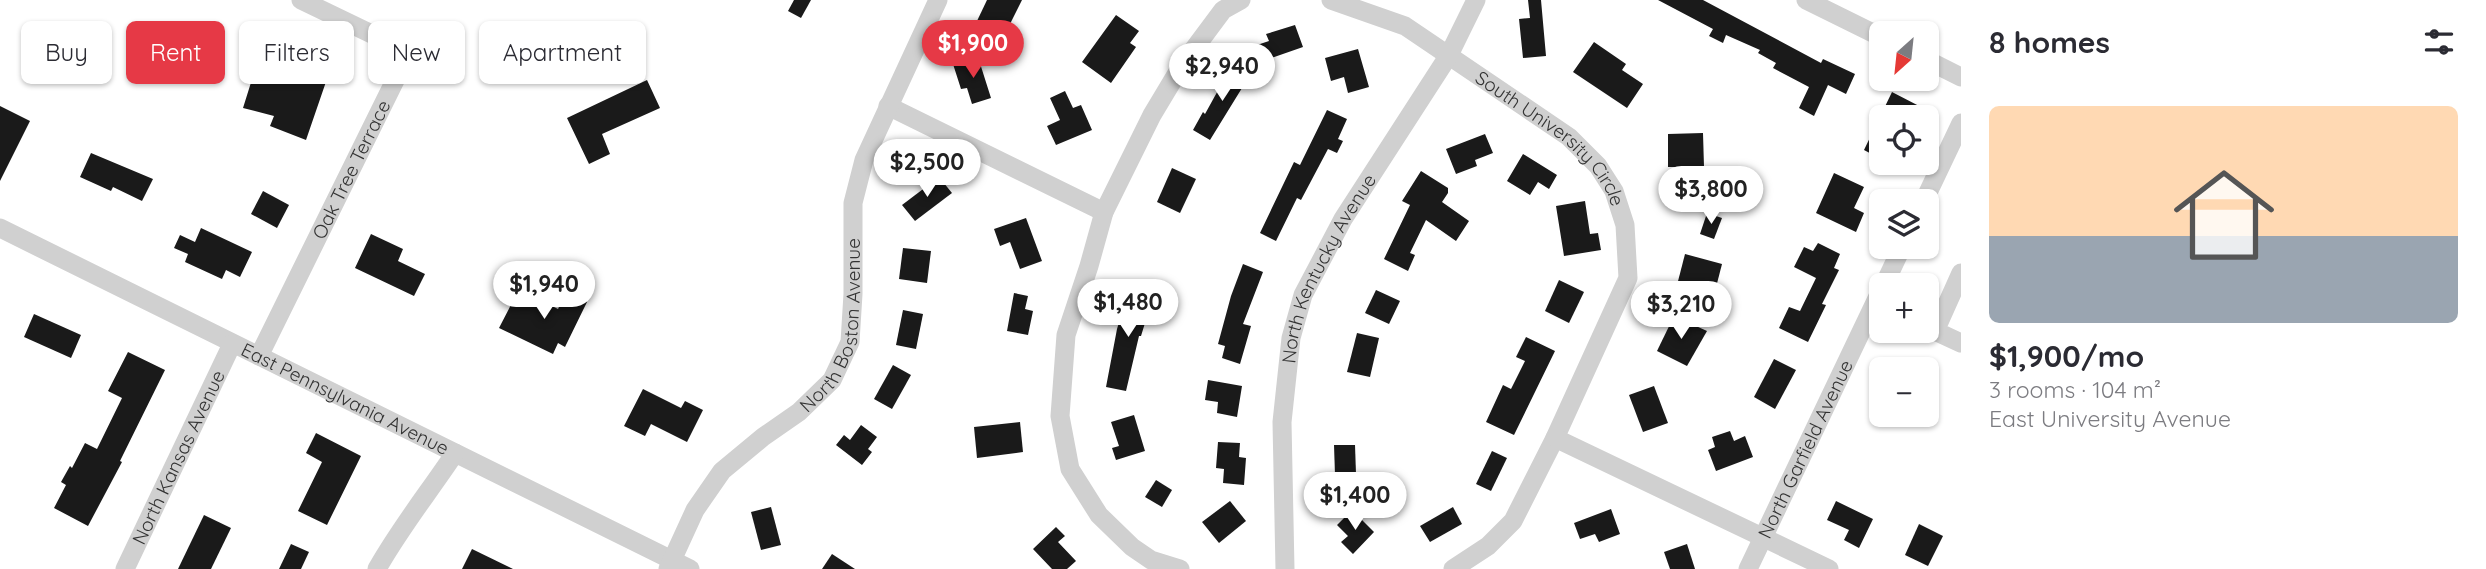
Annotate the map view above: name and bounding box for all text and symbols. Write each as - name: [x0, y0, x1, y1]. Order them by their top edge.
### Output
- pin: $1,900: [916, 20, 1030, 80]
- chip: Buy: [21, 21, 112, 84]
- chip: Rent: [126, 21, 225, 84]
- chip: Filters: [239, 21, 354, 84]
- chip: New: [368, 21, 465, 84]
- chip: Apartment: [479, 21, 646, 84]
- north arrow: [1869, 21, 1939, 91]
- map controls: [1869, 21, 1939, 427]
- text: 8 homes: [1989, 23, 2110, 61]
- icon: filters: [2420, 23, 2458, 61]
- text: $1,900: [938, 28, 1008, 57]
- pin: $2,940: [1165, 43, 1279, 103]
- text: $2,940: [1185, 51, 1259, 80]
- street label: South University Circle: [1471, 65, 1630, 209]
- street label: Oak Tree Terrace: [307, 96, 395, 243]
- button: locate: [1869, 105, 1939, 175]
- pin: $2,500: [870, 140, 984, 199]
- text: $2,500: [890, 147, 964, 176]
- icon: home: [2161, 152, 2287, 278]
- pin: $3,800: [1654, 166, 1768, 226]
- street label: North Kentucky Avenue: [1276, 169, 1381, 364]
- text: $3,800: [1674, 174, 1748, 203]
- button: layers: [1869, 189, 1939, 259]
- street label: North Boston Avenue: [794, 238, 865, 417]
- pin: $1,940: [487, 262, 601, 321]
- text: $1,940: [509, 269, 579, 298]
- button: +: [1869, 273, 1939, 343]
- pin: $1,480: [1071, 280, 1185, 339]
- pin: $3,210: [1624, 282, 1738, 341]
- text: $1,480: [1093, 287, 1163, 316]
- text: $3,210: [1647, 289, 1715, 318]
- street label: East Pennsylvania Avenue: [237, 337, 453, 460]
- text: $1,900/mo: [1989, 337, 2144, 375]
- street label: North Garfield Avenue: [1752, 356, 1858, 542]
- button: −: [1869, 357, 1939, 427]
- street label: North Kansas Avenue: [127, 366, 230, 548]
- text: 3 rooms · 104 m²: [1989, 375, 2161, 404]
- text: East University Avenue: [1989, 404, 2231, 433]
- pin: $1,400: [1298, 472, 1412, 532]
- text: $1,400: [1320, 480, 1390, 509]

